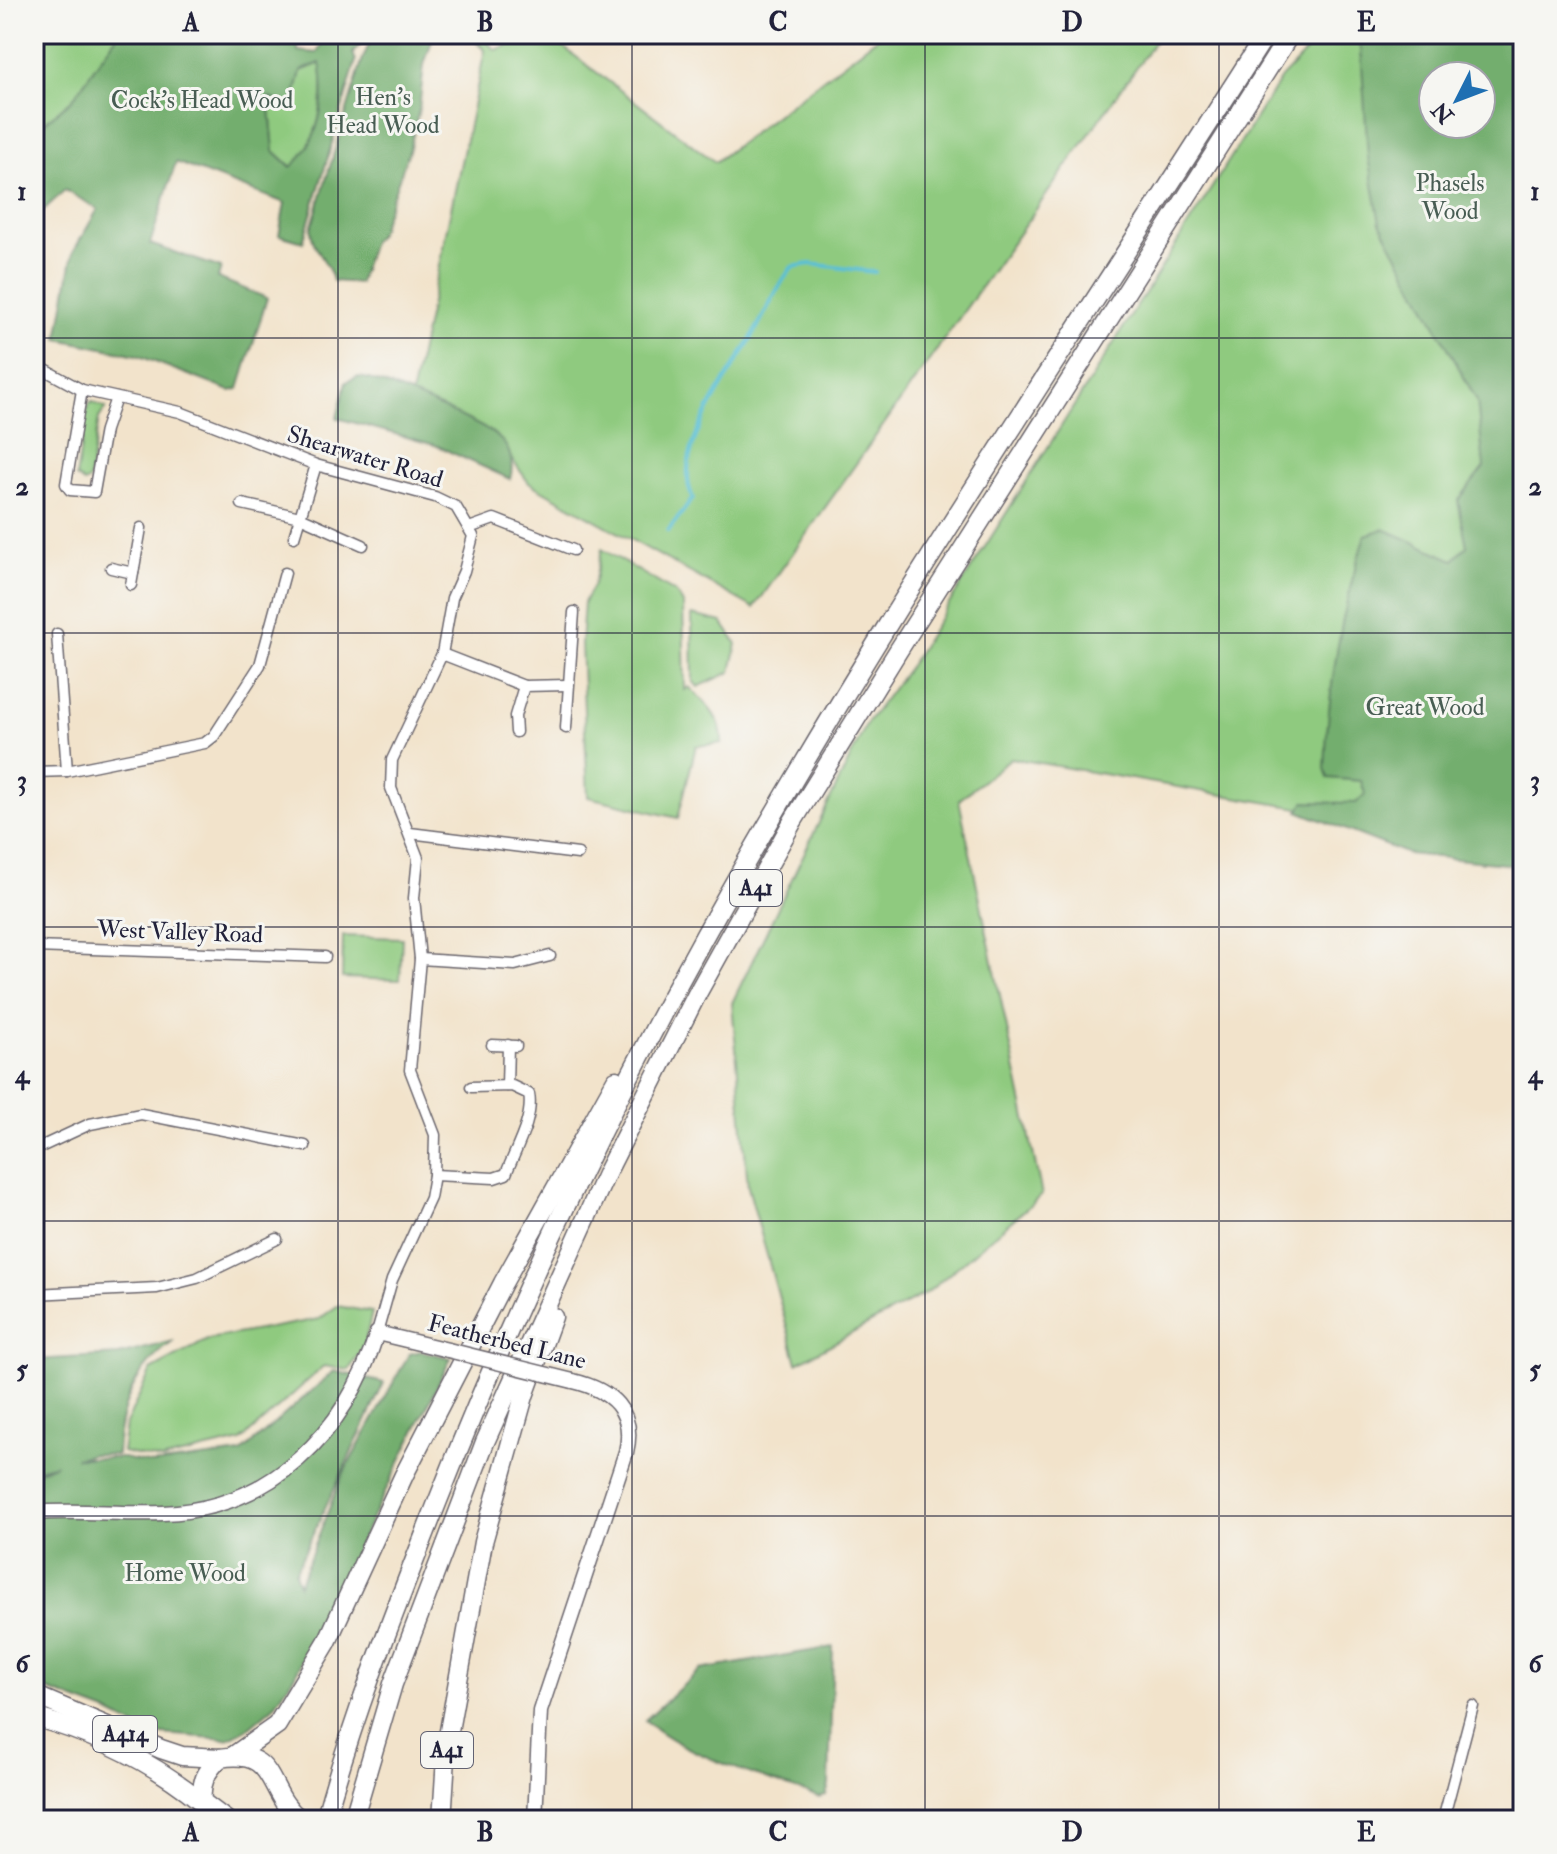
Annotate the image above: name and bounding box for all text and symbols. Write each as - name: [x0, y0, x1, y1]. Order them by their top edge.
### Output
- text: A: [182, 7, 200, 39]
- text: B: [476, 7, 494, 39]
- text: C: [768, 7, 788, 39]
- text: D: [1061, 7, 1083, 39]
- text: E: [1357, 7, 1376, 39]
- north arrow: [1417, 60, 1497, 140]
- park label: Hen's Head Wood: [326, 82, 440, 141]
- park label: Cock's Head Wood: [111, 85, 294, 116]
- text: N: [1426, 96, 1461, 130]
- park label: Phasels Wood: [1415, 168, 1485, 227]
- text: 1: [17, 176, 27, 208]
- text: 1: [1530, 176, 1540, 208]
- street label: Shearwater Road: [283, 419, 447, 495]
- text: 2: [15, 471, 29, 503]
- text: 2: [1528, 471, 1542, 503]
- park label: Great Wood: [1366, 692, 1485, 723]
- text: 3: [17, 765, 27, 797]
- text: 3: [1530, 765, 1540, 797]
- road number: A41: [730, 870, 782, 906]
- street label: West Valley Road: [95, 914, 264, 950]
- text: 4: [14, 1059, 31, 1091]
- text: 4: [1527, 1059, 1544, 1091]
- street label: Featherbed Lane: [425, 1307, 589, 1377]
- text: 5: [16, 1354, 28, 1386]
- text: 5: [1529, 1354, 1541, 1386]
- park label: Home Wood: [124, 1558, 246, 1589]
- text: 6: [15, 1648, 30, 1680]
- text: 6: [1528, 1648, 1543, 1680]
- road number: A414: [93, 1716, 157, 1752]
- road number: A41: [421, 1732, 473, 1768]
- text: A: [182, 1817, 200, 1849]
- text: B: [476, 1817, 494, 1849]
- text: C: [768, 1817, 788, 1849]
- text: D: [1061, 1817, 1083, 1849]
- text: E: [1357, 1817, 1376, 1849]

